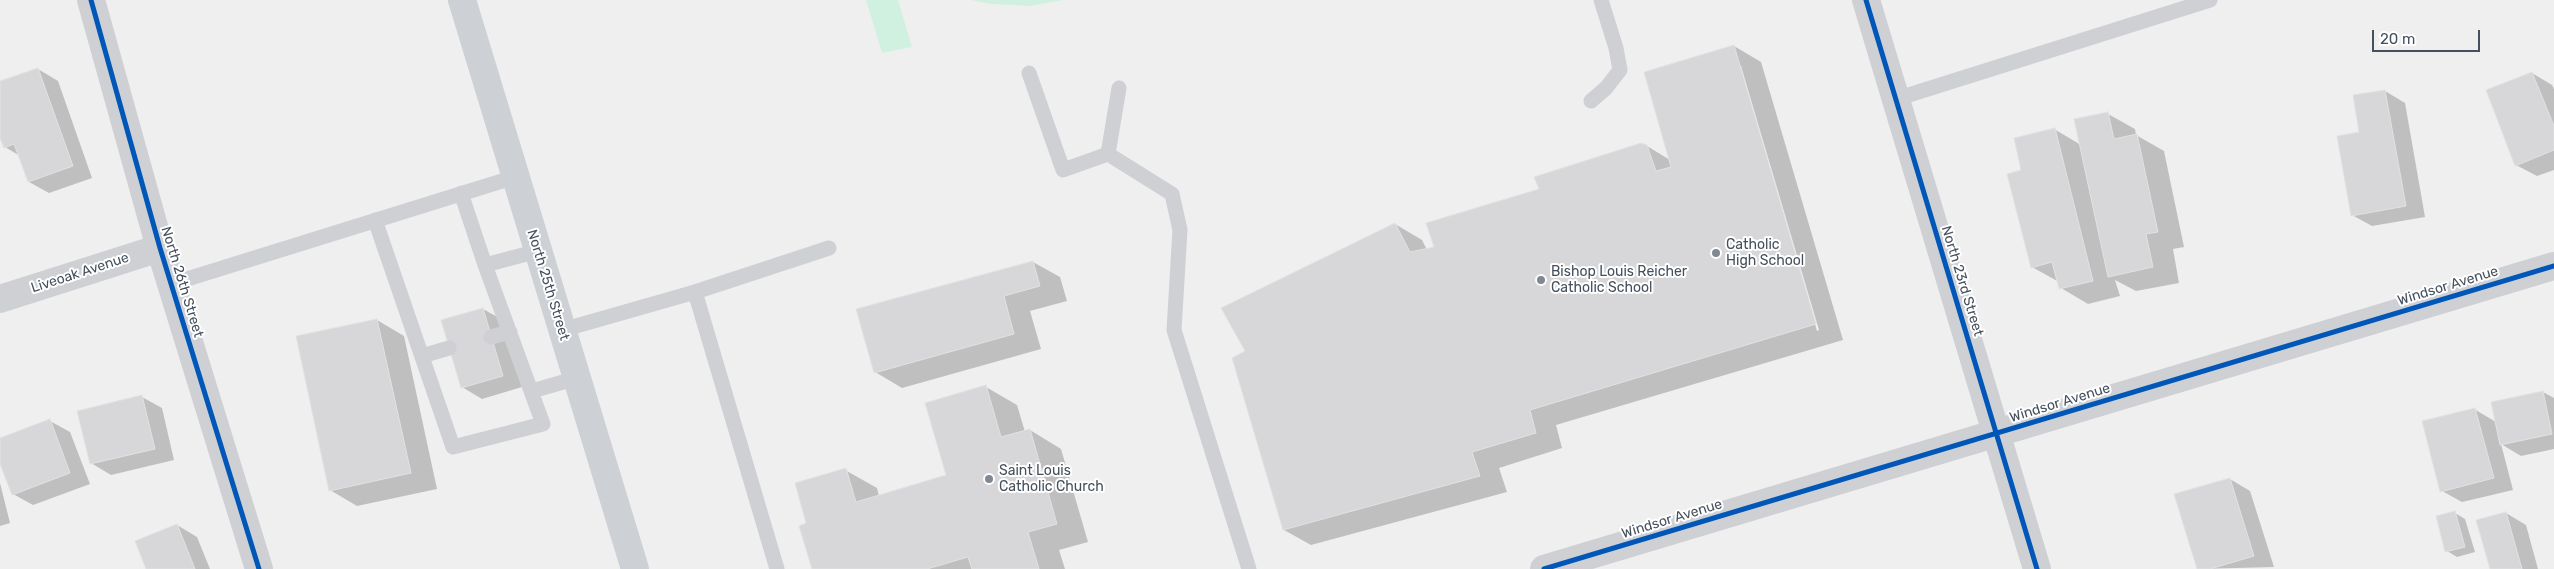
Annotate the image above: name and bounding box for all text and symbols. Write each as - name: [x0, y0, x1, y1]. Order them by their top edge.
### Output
- scale bar: [2374, 20, 2482, 52]
- text: 20 m: [2380, 30, 2415, 48]
- street label: North 23rd Street: [1937, 224, 1987, 338]
- street label: North 26th Street: [157, 225, 207, 339]
- street label: North 25th Street: [523, 228, 573, 342]
- place label: Catholic High School: [1726, 237, 1804, 270]
- marker: Catholic High School: [1710, 247, 1722, 259]
- street label: Liveoak Avenue: [29, 249, 131, 297]
- street label: Windsor Avenue: [2396, 263, 2500, 309]
- place label: Bishop Louis Reicher Catholic School: [1551, 264, 1687, 296]
- marker: Bishop Louis Reicher Catholic School: [1535, 274, 1547, 286]
- street label: Windsor Avenue: [2008, 380, 2112, 426]
- place label: Saint Louis Catholic Church: [999, 463, 1104, 496]
- marker: Saint Louis Catholic Church: [983, 473, 995, 485]
- street label: Windsor Avenue: [1620, 496, 1724, 542]

